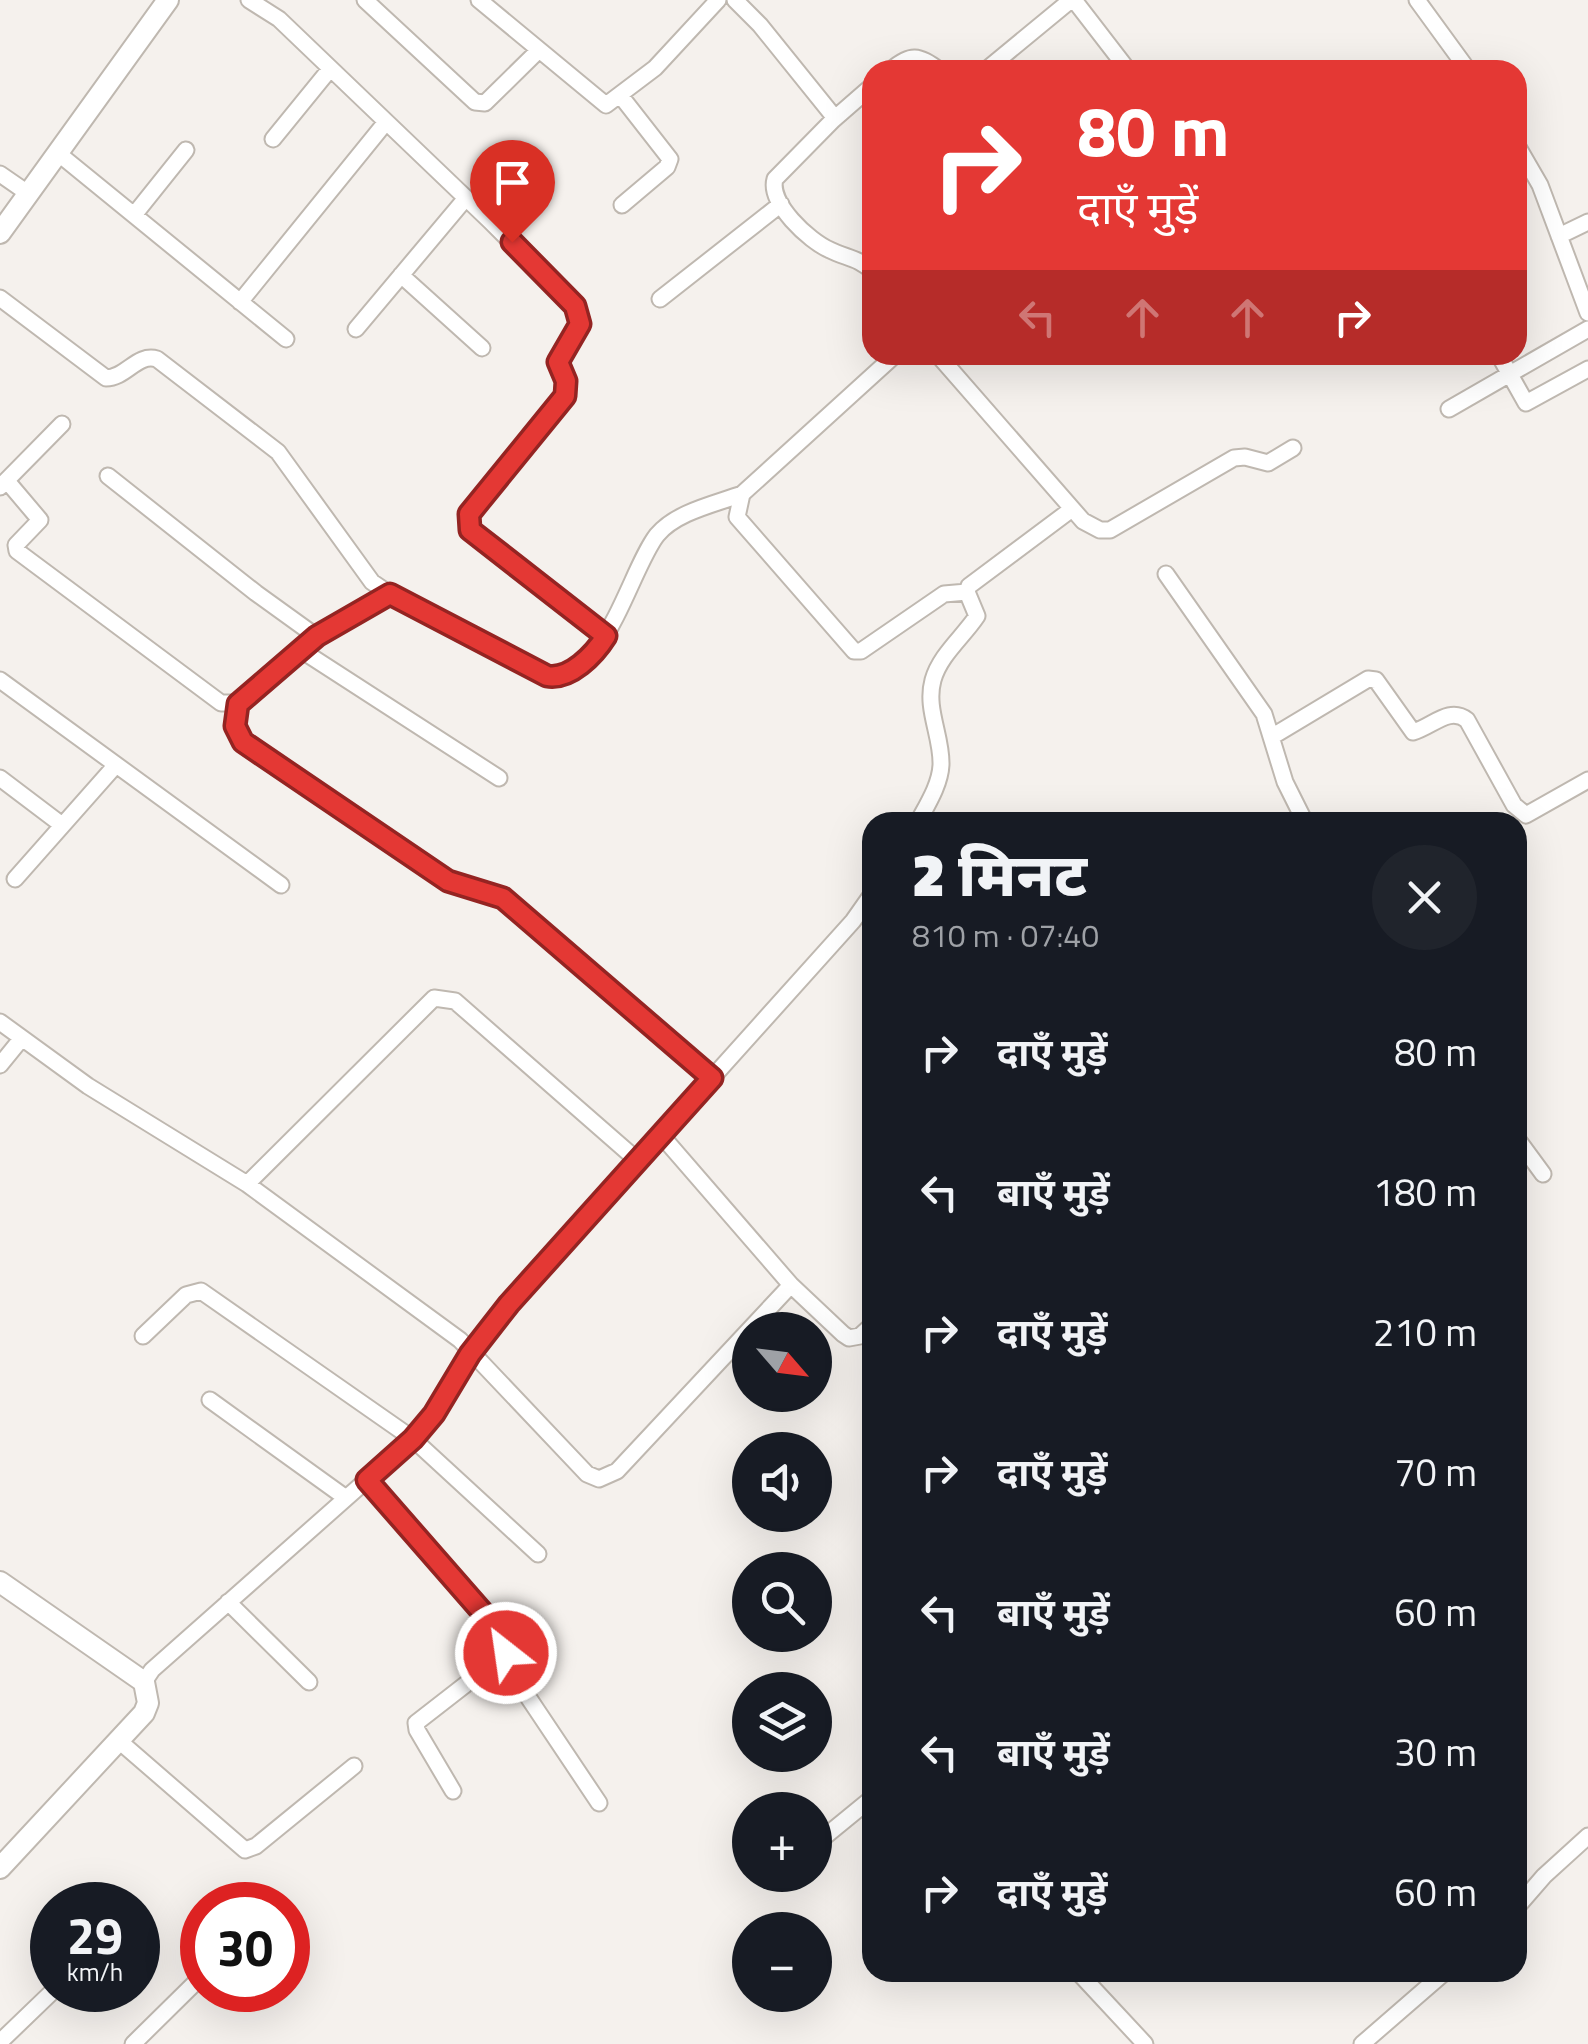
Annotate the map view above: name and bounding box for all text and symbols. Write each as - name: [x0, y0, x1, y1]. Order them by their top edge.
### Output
- text: 80 m: [1077, 77, 1230, 183]
- icon: right: [912, 100, 1042, 230]
- pin: [470, 140, 555, 243]
- icon: arrive: [485, 155, 540, 210]
- text: दाएँ मुड़ें: [1077, 173, 1198, 241]
- icon: left: [1010, 290, 1065, 345]
- icon: ahead: [1115, 290, 1170, 345]
- icon: ahead: [1220, 290, 1275, 345]
- icon: right: [1325, 290, 1380, 345]
- text: 2 मिनट: [912, 828, 1087, 919]
- button: close: [1372, 845, 1477, 950]
- text: 810 m · 07:40: [912, 911, 1099, 959]
- text: दाएँ मुड़ें: [997, 1023, 1107, 1081]
- text: 80 m: [1394, 1023, 1477, 1081]
- icon: right: [912, 1025, 967, 1080]
- text: बाएँ मुड़ें: [997, 1163, 1110, 1221]
- text: 180 m: [1373, 1163, 1477, 1221]
- icon: left: [912, 1165, 967, 1220]
- text: दाएँ मुड़ें: [997, 1303, 1107, 1361]
- text: 210 m: [1373, 1303, 1477, 1361]
- icon: right: [912, 1305, 967, 1360]
- north arrow: [732, 1312, 832, 1412]
- map controls: [732, 1312, 832, 2012]
- button: sound: [732, 1432, 832, 1532]
- text: दाएँ मुड़ें: [997, 1443, 1107, 1501]
- text: 70 m: [1394, 1443, 1477, 1501]
- icon: right: [912, 1445, 967, 1500]
- button: search: [732, 1552, 832, 1652]
- text: बाएँ मुड़ें: [997, 1583, 1110, 1641]
- text: 60 m: [1394, 1583, 1477, 1641]
- icon: left: [912, 1585, 967, 1640]
- position arrow: [454, 1601, 558, 1705]
- button: layers: [732, 1672, 832, 1772]
- text: बाएँ मुड़ें: [997, 1723, 1110, 1781]
- text: 30 m: [1394, 1723, 1477, 1781]
- icon: left: [912, 1725, 967, 1780]
- button: +: [732, 1792, 832, 1892]
- text: दाएँ मुड़ें: [997, 1863, 1107, 1921]
- text: 60 m: [1394, 1863, 1477, 1921]
- icon: right: [912, 1865, 967, 1920]
- speed limit sign: 30: [180, 1882, 310, 2012]
- text: 29: [67, 1897, 123, 1973]
- button: −: [732, 1912, 832, 2012]
- text: km/h: [67, 1953, 123, 1991]

